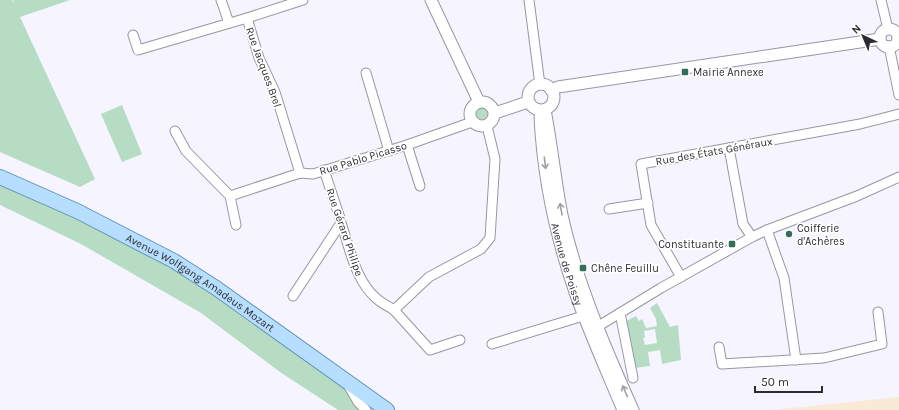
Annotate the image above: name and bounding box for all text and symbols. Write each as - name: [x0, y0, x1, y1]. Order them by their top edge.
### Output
- north arrow: [843, 16, 883, 56]
- text: N: [849, 22, 864, 37]
- street label: Rue Jacques Brel: [243, 25, 284, 109]
- place label: Mairie Annexe: [693, 66, 764, 79]
- marker: Mairie Annexe: [680, 67, 690, 77]
- street label: Rue des États Généraux: [654, 133, 774, 168]
- street label: Rue Pablo Picasso: [318, 139, 408, 178]
- one-way arrow: [541, 156, 549, 169]
- street label: Rue Gérard Philipe: [323, 187, 366, 278]
- one-way arrow: [557, 203, 565, 216]
- street label: Avenue de Poissy: [548, 222, 585, 307]
- place label: Coifferie d'Achères: [797, 222, 845, 248]
- marker: Coifferie d'Achères: [784, 229, 794, 239]
- street label: Avenue Wolfgang Amadeus Mozart: [124, 231, 277, 335]
- place label: Constituante: [658, 238, 724, 251]
- marker: Constituante: [727, 239, 737, 249]
- place label: Chêne Feuillu: [591, 262, 659, 275]
- marker: Chêne Feuillu: [578, 263, 588, 273]
- scale bar: [755, 368, 822, 394]
- text: 50 m: [761, 375, 789, 389]
- one-way arrow: [620, 386, 628, 398]

